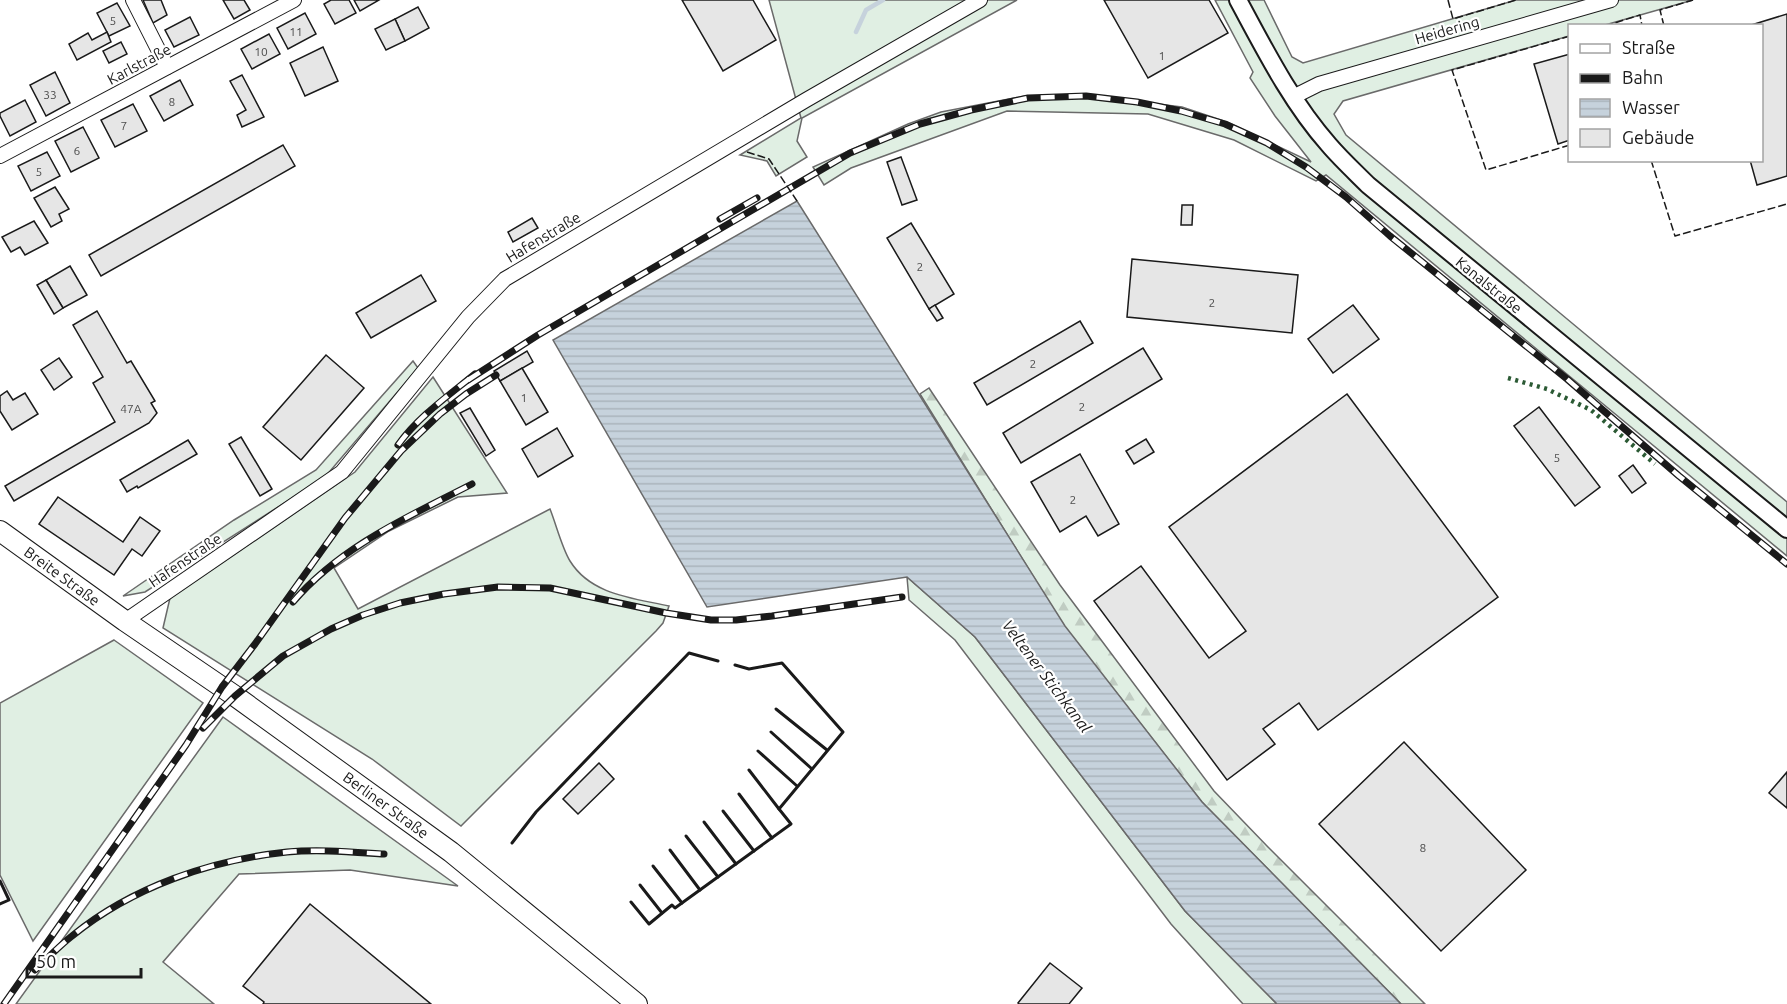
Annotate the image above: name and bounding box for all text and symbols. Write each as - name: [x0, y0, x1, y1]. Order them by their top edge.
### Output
- street label: Heidering: [1413, 13, 1481, 47]
- house number: 5: [110, 14, 116, 27]
- legend: [1568, 24, 1763, 162]
- house number: 11: [289, 25, 303, 38]
- text: Straße: [1622, 37, 1675, 57]
- street label: Karlstraße: [104, 40, 174, 88]
- house number: 10: [254, 45, 268, 58]
- house number: 1: [1159, 49, 1165, 62]
- text: Bahn: [1622, 67, 1663, 87]
- house number: 33: [43, 88, 57, 101]
- house number: 8: [169, 95, 176, 108]
- text: Wasser: [1622, 97, 1680, 117]
- house number: 7: [121, 119, 127, 132]
- text: Gebäude: [1622, 127, 1694, 147]
- house number: 6: [74, 144, 81, 157]
- house number: 5: [36, 165, 42, 178]
- street label: Hafenstraße: [503, 208, 583, 266]
- street label: Kanalstraße: [1453, 253, 1525, 317]
- house number: 2: [917, 260, 923, 273]
- house number: 2: [1209, 296, 1215, 309]
- house number: 2: [1030, 357, 1036, 370]
- house number: 1: [521, 391, 527, 404]
- house number: 2: [1079, 400, 1085, 413]
- house number: 47A: [120, 402, 142, 415]
- house number: 5: [1554, 451, 1560, 464]
- house number: 2: [1070, 493, 1076, 506]
- street label: Hafenstraße: [145, 530, 225, 590]
- street label: Breite Straße: [21, 543, 103, 609]
- water label: Veltener Stichkanal: [999, 616, 1095, 736]
- street label: Berliner Straße: [340, 768, 432, 842]
- house number: 8: [1420, 841, 1427, 854]
- scale bar: [27, 941, 141, 979]
- text: 50 m: [36, 951, 76, 971]

